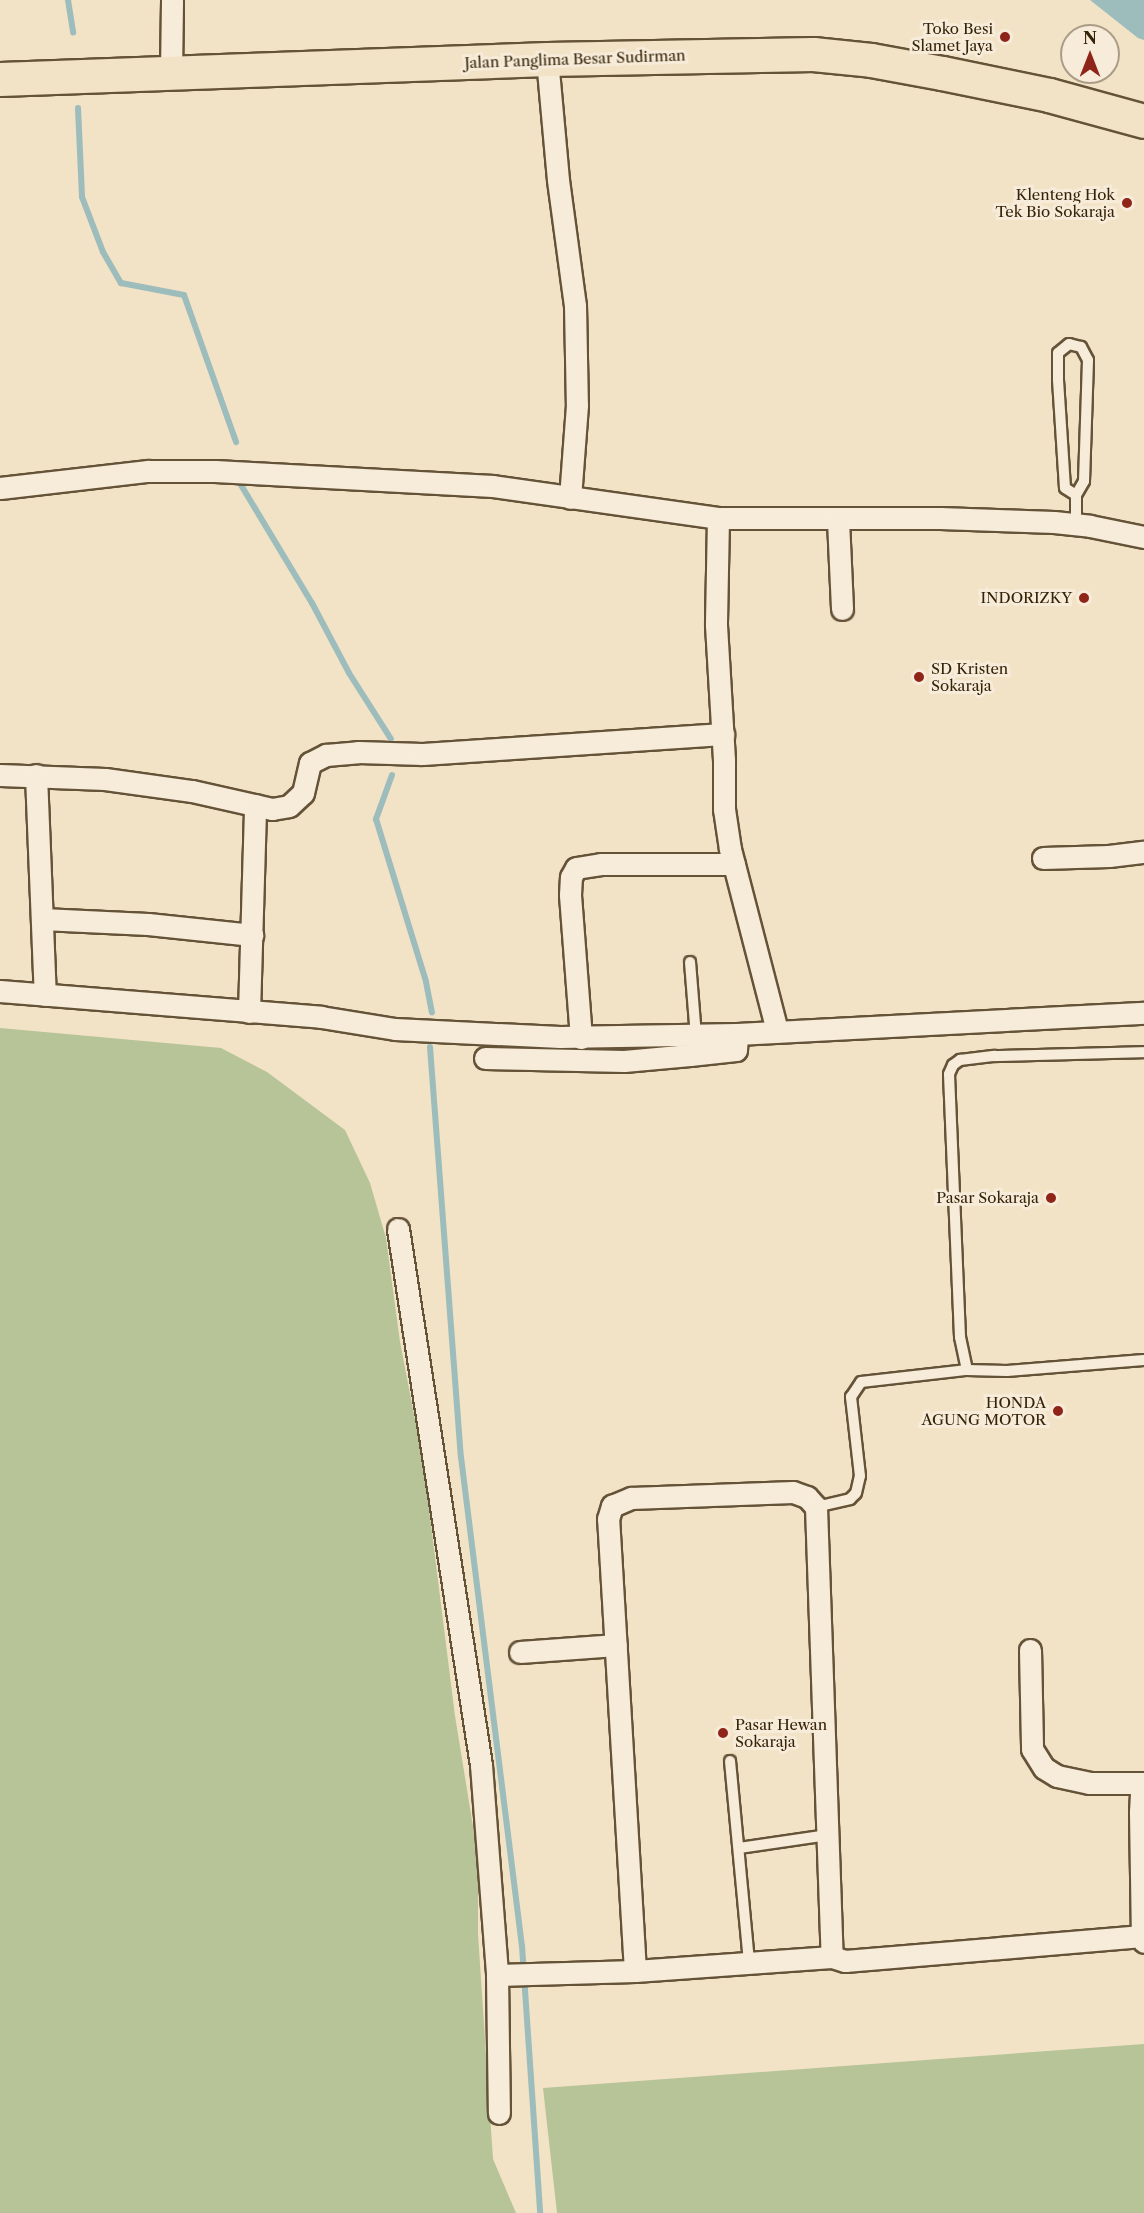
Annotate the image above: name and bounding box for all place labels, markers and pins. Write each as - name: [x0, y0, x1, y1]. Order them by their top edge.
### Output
- place label: Toko Besi Slamet Jaya: [911, 19, 993, 54]
- marker: Toko Besi Slamet Jaya: [998, 30, 1012, 44]
- place label: Klenteng Hok Tek Bio Sokaraja: [995, 185, 1115, 220]
- marker: Klenteng Hok Tek Bio Sokaraja: [1120, 196, 1134, 210]
- place label: INDORIZKY: [980, 589, 1072, 607]
- marker: INDORIZKY: [1077, 591, 1091, 605]
- place label: SD Kristen Sokaraja: [931, 659, 1008, 694]
- marker: SD Kristen Sokaraja: [912, 670, 926, 684]
- place label: Pasar Sokaraja: [936, 1189, 1039, 1207]
- marker: Pasar Sokaraja: [1044, 1191, 1058, 1205]
- place label: HONDA AGUNG MOTOR: [921, 1393, 1046, 1428]
- marker: HONDA AGUNG MOTOR: [1051, 1404, 1065, 1418]
- place label: Pasar Hewan Sokaraja: [735, 1715, 827, 1750]
- marker: Pasar Hewan Sokaraja: [716, 1726, 730, 1740]

